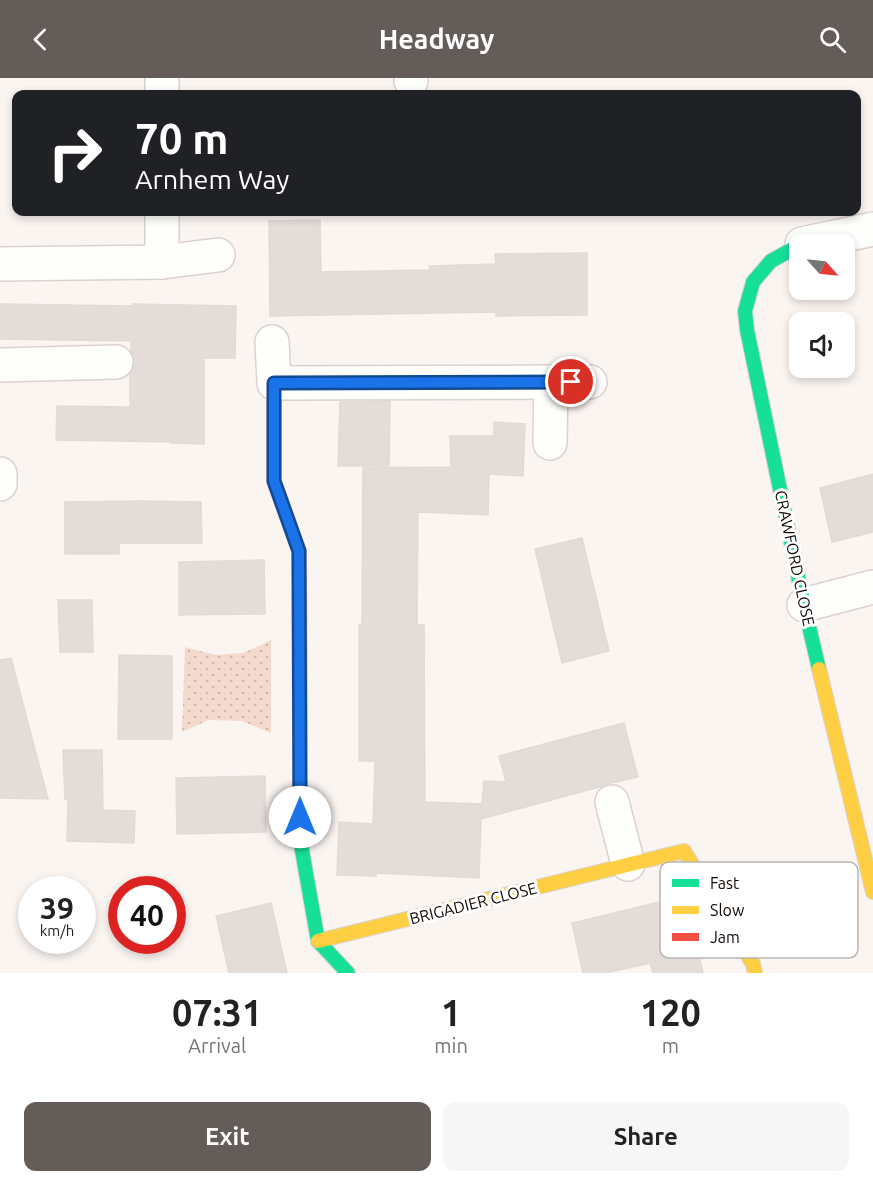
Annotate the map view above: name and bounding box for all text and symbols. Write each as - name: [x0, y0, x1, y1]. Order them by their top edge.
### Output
- icon: back: [24, 23, 57, 56]
- icon: search: [816, 23, 849, 56]
- text: Headway: [379, 24, 494, 54]
- icon: right: [36, 114, 114, 192]
- text: 70 m: [135, 115, 229, 162]
- text: Arnhem Way: [135, 164, 289, 194]
- north arrow: [789, 234, 855, 300]
- map controls: [789, 234, 855, 378]
- button: sound: [789, 312, 855, 378]
- pin: [545, 356, 596, 407]
- icon: arrive: [554, 365, 587, 398]
- street label: CRAWFORD CLOSE: [772, 489, 818, 627]
- position arrow: [268, 785, 332, 849]
- legend: [660, 862, 858, 958]
- text: Fast: [710, 874, 740, 892]
- speed limit sign: 40: [108, 876, 186, 954]
- street label: BRIGADIER CLOSE: [408, 878, 539, 928]
- text: 39: [40, 891, 74, 925]
- text: Slow: [710, 901, 745, 919]
- text: km/h: [40, 922, 74, 939]
- text: Jam: [710, 928, 740, 946]
- text: 07:31: [172, 992, 262, 1033]
- text: 1: [441, 992, 461, 1033]
- text: 120: [640, 992, 701, 1033]
- text: Arrival: [188, 1034, 246, 1057]
- text: min: [434, 1034, 468, 1057]
- text: m: [662, 1034, 679, 1057]
- button: Exit: [24, 1102, 431, 1171]
- button: Share: [443, 1102, 849, 1171]

